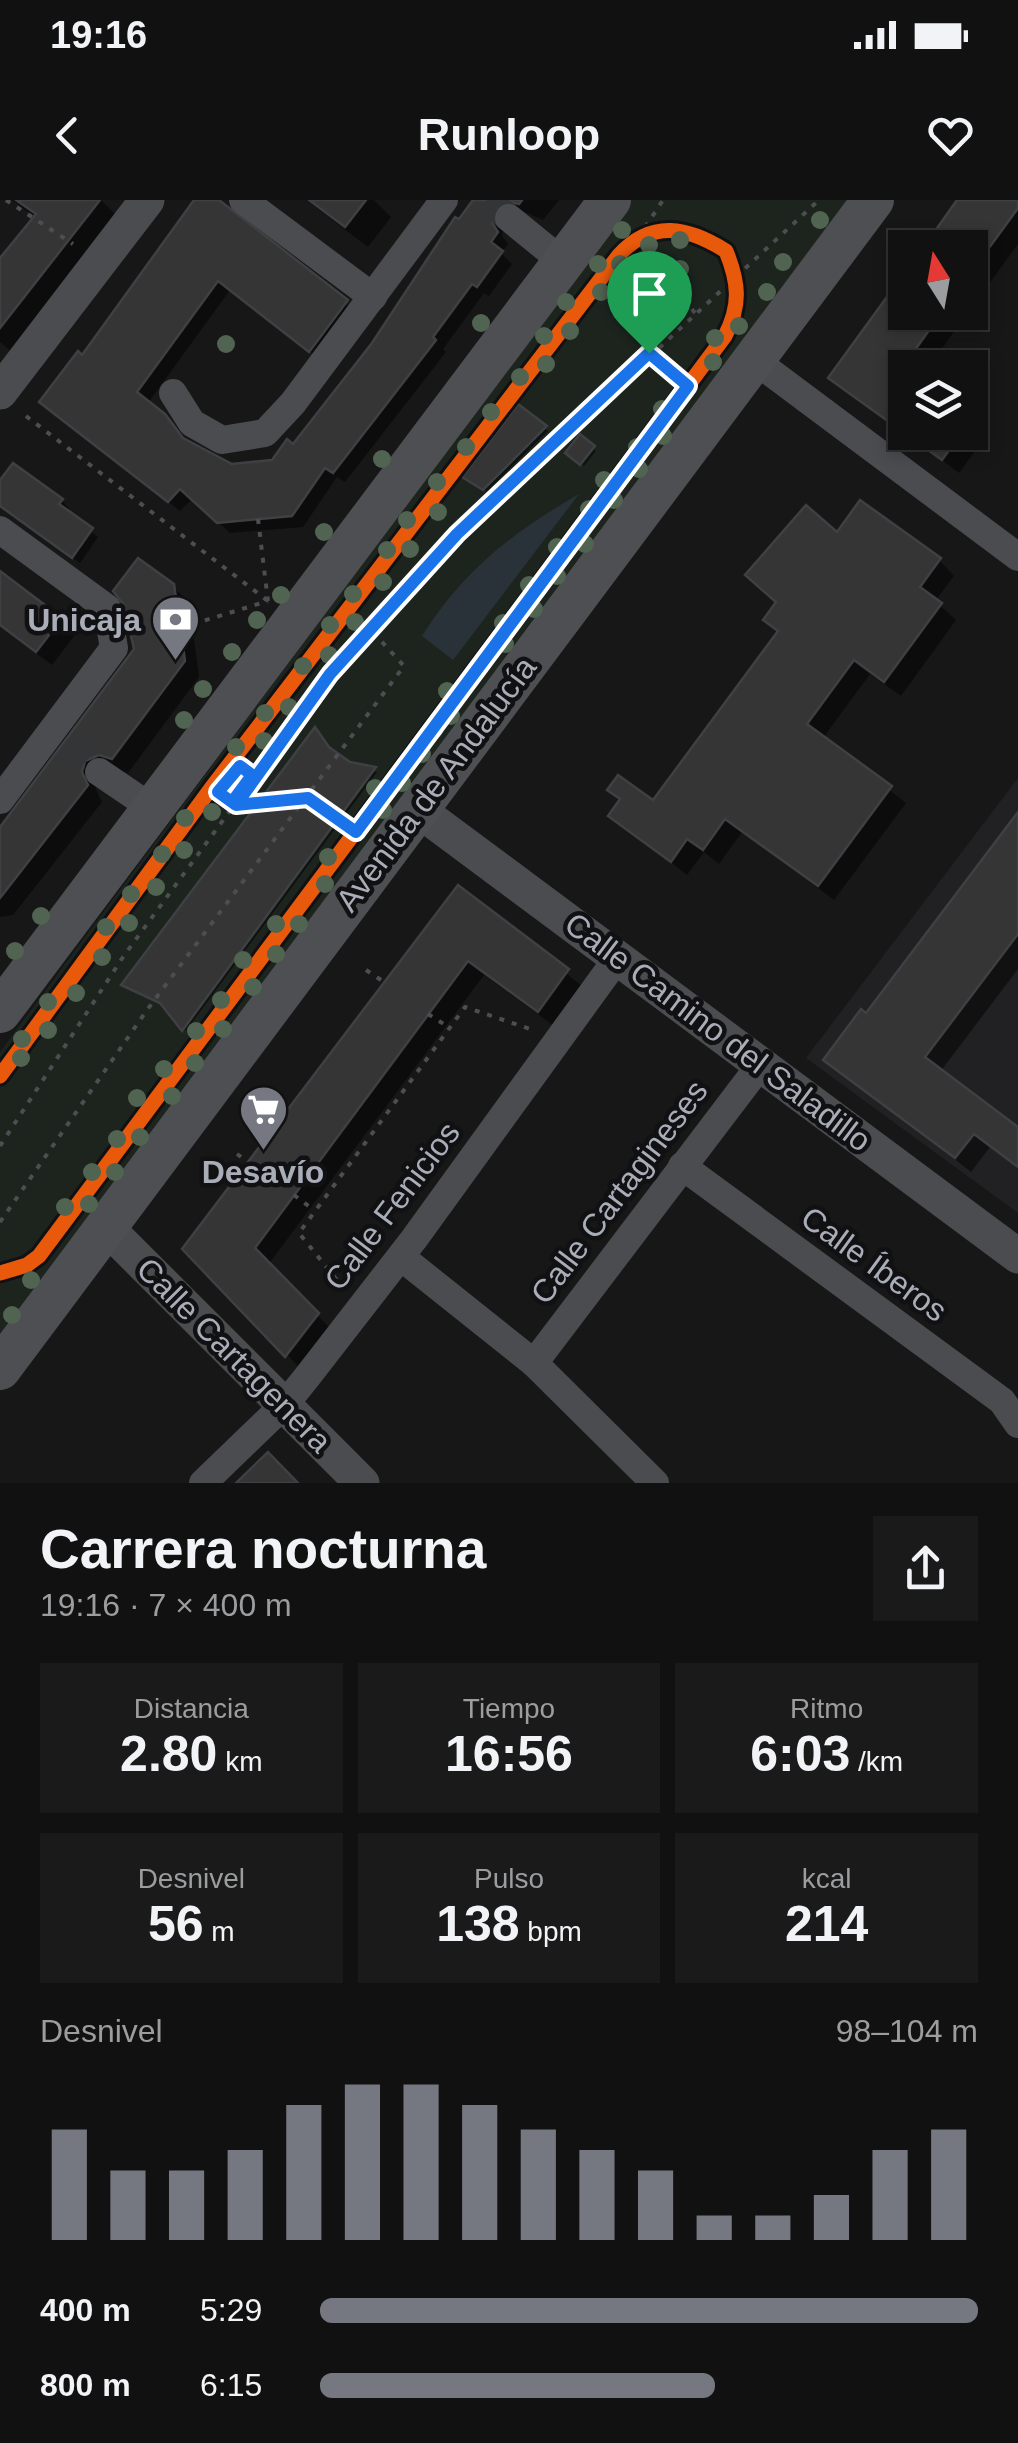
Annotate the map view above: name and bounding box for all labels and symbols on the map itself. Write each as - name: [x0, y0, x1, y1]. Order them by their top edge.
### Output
- north arrow: [888, 230, 988, 330]
- pin: [607, 251, 692, 354]
- bank icon: Unicaja: [150, 594, 202, 662]
- place label: Unicaja: [27, 602, 141, 638]
- street label: Avenida de Andalucía: [329, 650, 543, 918]
- street label: Calle Camino del Saladillo: [558, 905, 878, 1159]
- street label: Calle Cartagineses: [523, 1073, 715, 1311]
- supermarket icon: Desavío: [237, 1084, 289, 1152]
- street label: Calle Fenicios: [317, 1115, 467, 1297]
- place label: Desavío: [202, 1154, 324, 1190]
- street label: Calle Íberos: [794, 1199, 954, 1329]
- street label: Calle Cartagenera: [129, 1250, 339, 1460]

